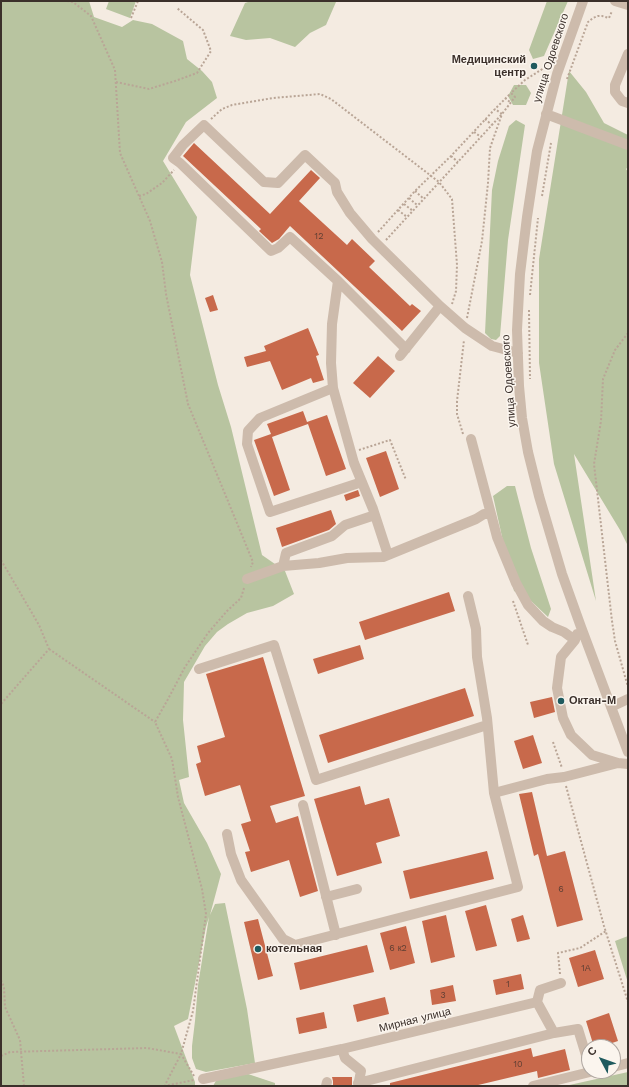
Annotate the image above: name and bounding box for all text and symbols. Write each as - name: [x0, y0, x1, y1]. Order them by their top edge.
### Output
- street label: улица Одоевского: [530, 12, 572, 104]
- place label: Медицинский центр: [452, 53, 526, 79]
- marker: Медицинский центр: [529, 61, 539, 71]
- house number: 12: [315, 231, 323, 241]
- street label: улица Одоевского: [499, 334, 519, 428]
- place label: Октан-М: [569, 694, 616, 708]
- marker: Октан-М: [556, 696, 566, 706]
- house number: 6: [558, 884, 564, 894]
- place label: котельная: [266, 942, 322, 956]
- house number: 6 к2: [389, 943, 407, 953]
- marker: котельная: [253, 944, 263, 954]
- house number: 1А: [581, 963, 591, 973]
- house number: 1: [506, 979, 510, 989]
- house number: 3: [440, 990, 446, 1000]
- street label: Мирная улица: [378, 1005, 452, 1035]
- north arrow: [581, 1039, 621, 1079]
- text: С: [585, 1044, 600, 1059]
- house number: 10: [513, 1059, 523, 1069]

